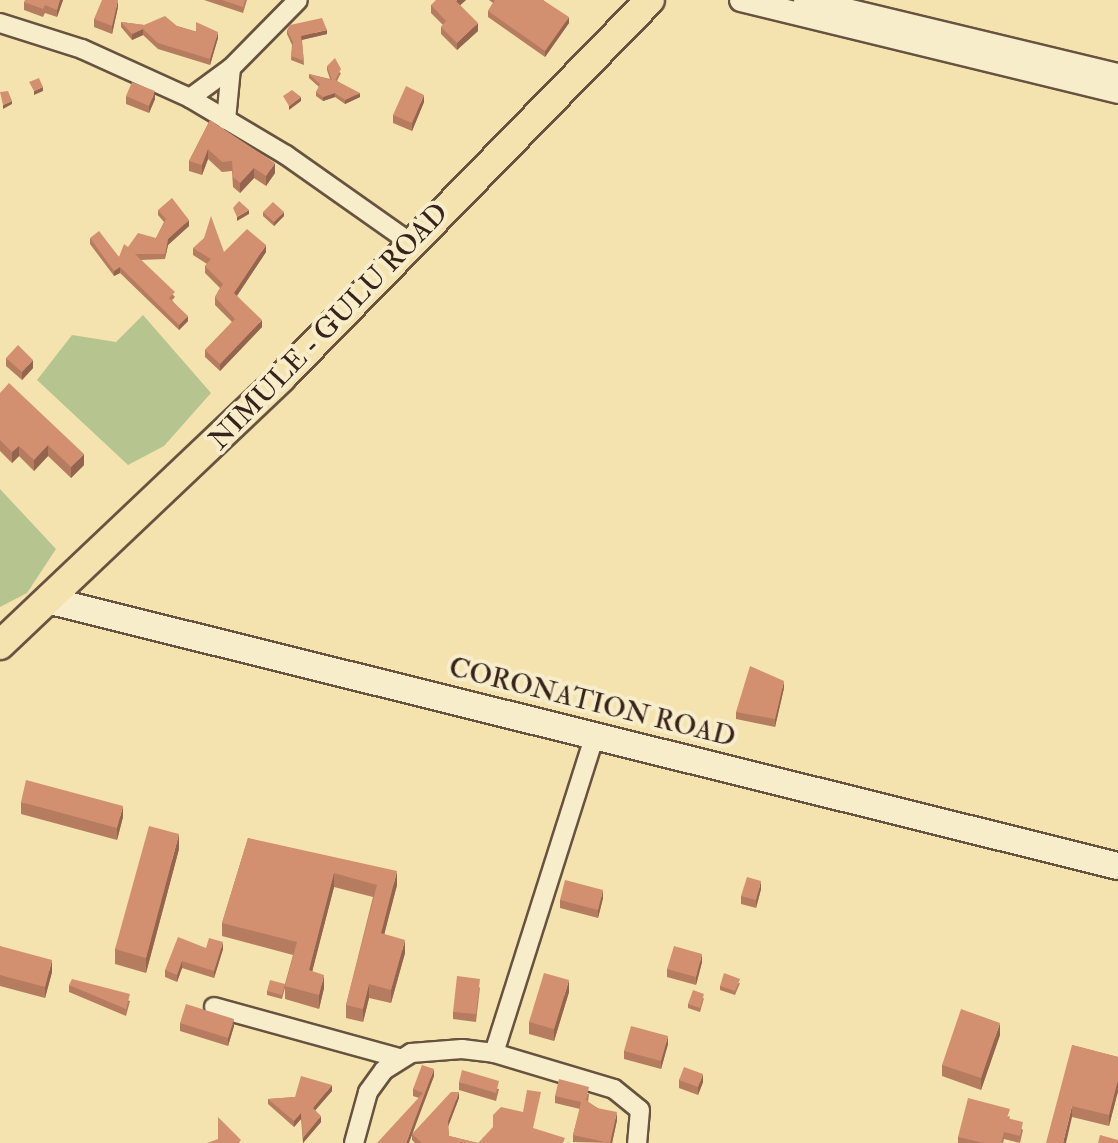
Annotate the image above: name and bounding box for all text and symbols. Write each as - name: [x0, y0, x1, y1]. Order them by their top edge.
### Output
- street label: NIMULE - GULU ROAD: [202, 197, 456, 457]
- street label: CORONATION ROAD: [445, 651, 739, 755]

